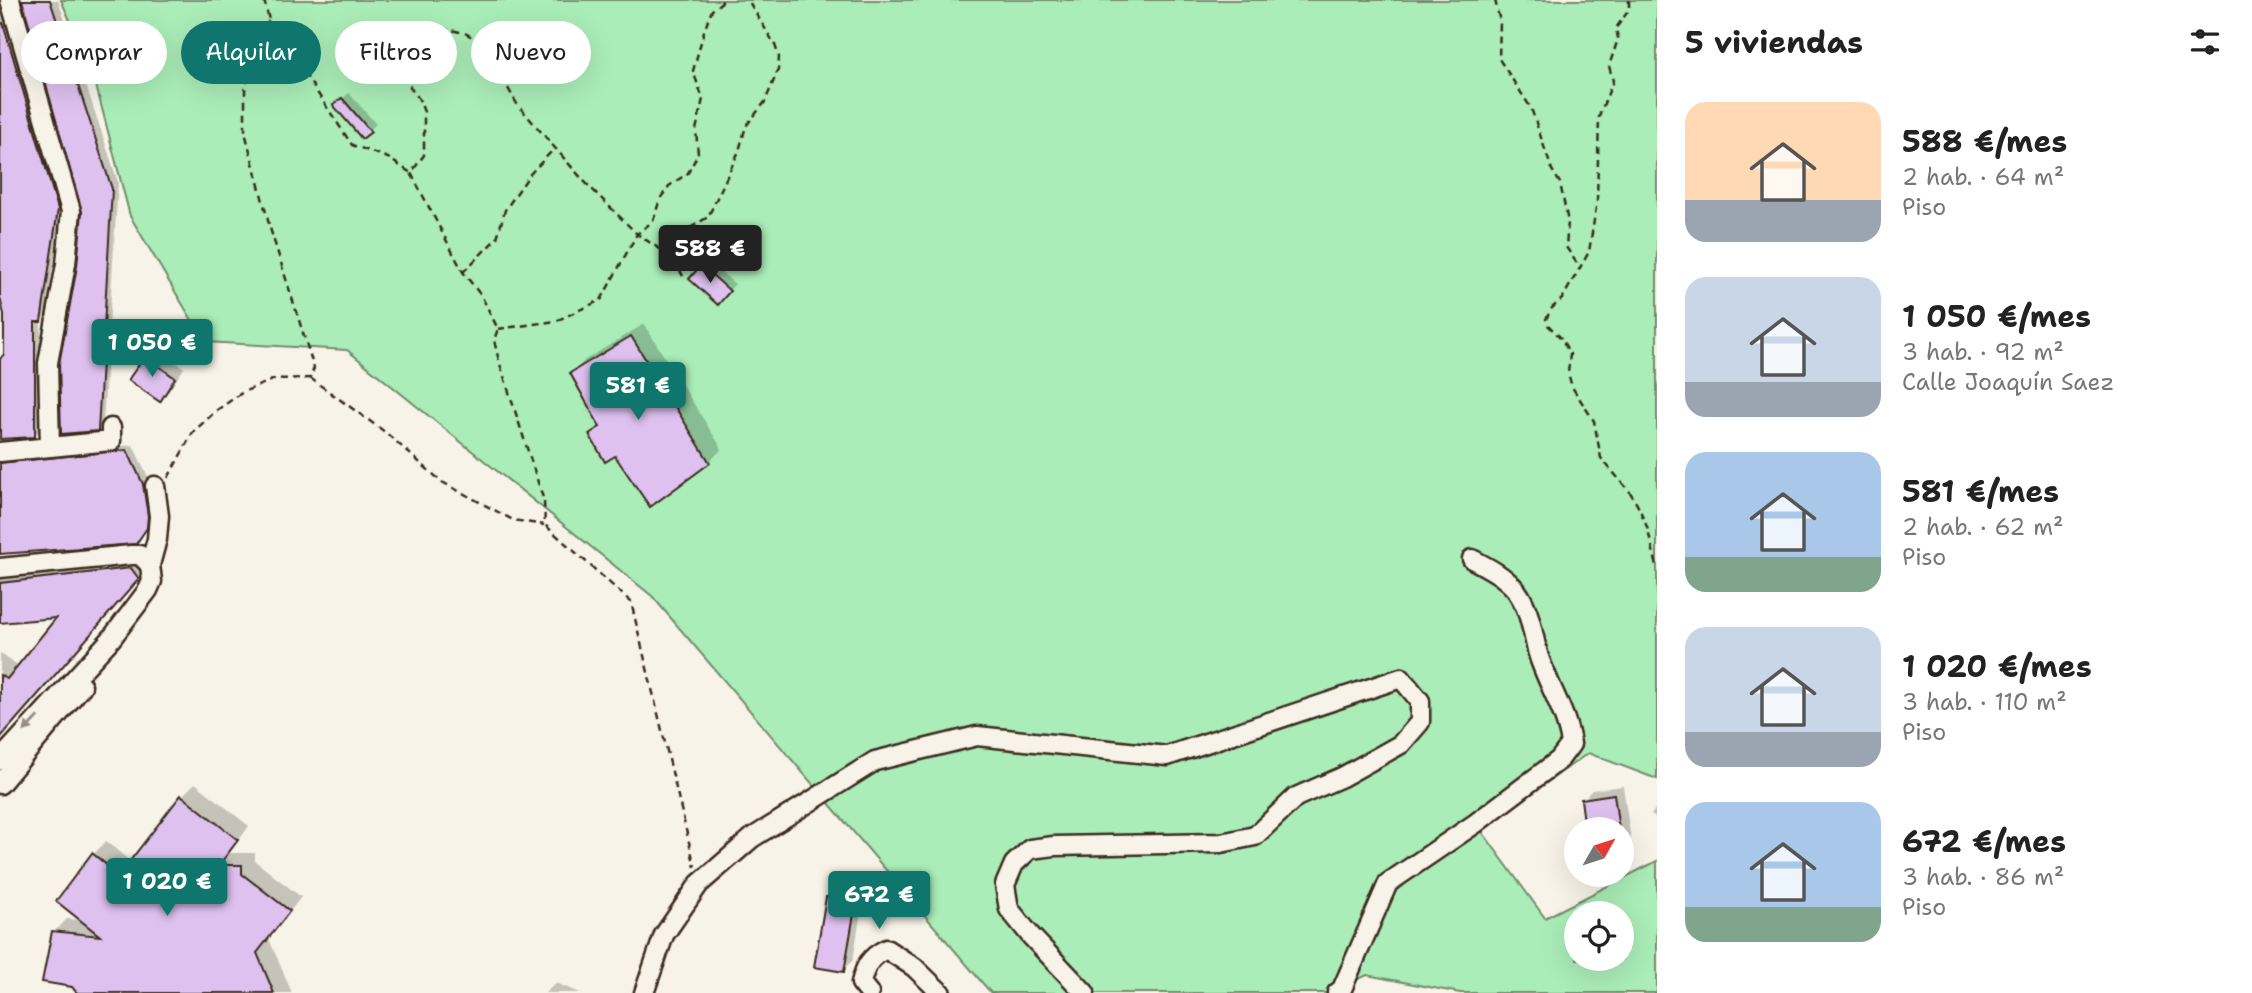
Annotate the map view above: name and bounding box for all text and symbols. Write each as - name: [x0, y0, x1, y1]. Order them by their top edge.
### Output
- chip: Comprar: [21, 21, 167, 84]
- chip: Alquilar: [181, 21, 321, 84]
- chip: Filtros: [335, 21, 457, 84]
- chip: Nuevo: [471, 21, 591, 84]
- text: 5 viviendas: [1685, 22, 1863, 63]
- icon: filters: [2186, 23, 2224, 61]
- text: 588 €/mes: [1902, 121, 2067, 162]
- icon: home: [1741, 130, 1825, 214]
- text: 2 hab. · 64 m²: [1902, 162, 2064, 192]
- text: Piso: [1902, 192, 1946, 222]
- pin: 588 €: [661, 226, 759, 285]
- text: 588 €: [675, 233, 745, 263]
- text: 1 050 €/mes: [1902, 296, 2091, 337]
- icon: home: [1741, 305, 1825, 389]
- pin: 1 050 €: [87, 320, 217, 379]
- text: 1 050 €: [108, 327, 196, 357]
- text: 3 hab. · 92 m²: [1902, 337, 2064, 367]
- pin: 581 €: [589, 362, 687, 422]
- text: Calle Joaquín Saez: [1902, 367, 2114, 397]
- text: 581 €: [606, 370, 670, 400]
- text: 581 €/mes: [1902, 471, 2059, 512]
- icon: home: [1741, 480, 1825, 564]
- text: 2 hab. · 62 m²: [1902, 512, 2064, 542]
- text: Piso: [1902, 542, 1946, 572]
- text: 1 020 €/mes: [1902, 646, 2092, 687]
- icon: home: [1741, 655, 1825, 739]
- text: 3 hab. · 110 m²: [1902, 687, 2067, 717]
- one-way arrow: [23, 716, 40, 733]
- text: Piso: [1902, 717, 1946, 747]
- north arrow: [1564, 817, 1634, 887]
- map controls: [1564, 817, 1634, 971]
- text: 672 €/mes: [1902, 821, 2066, 862]
- icon: home: [1741, 830, 1825, 914]
- pin: 1 020 €: [102, 858, 232, 918]
- text: 3 hab. · 86 m²: [1902, 862, 2064, 892]
- text: 1 020 €: [122, 866, 212, 896]
- pin: 672 €: [830, 872, 928, 931]
- text: 672 €: [844, 879, 914, 909]
- text: Piso: [1902, 892, 1946, 922]
- button: locate: [1564, 901, 1634, 971]

